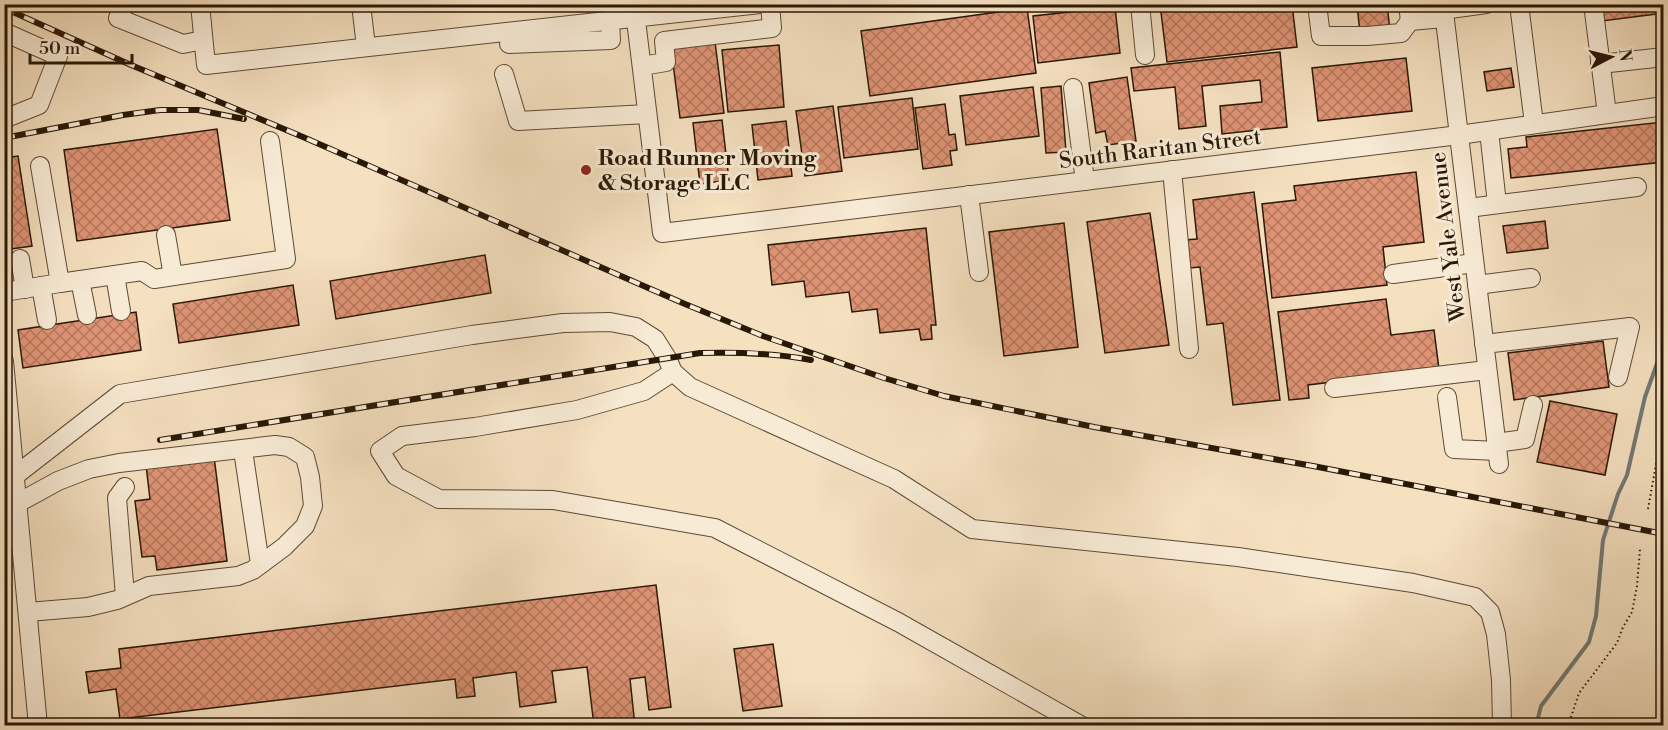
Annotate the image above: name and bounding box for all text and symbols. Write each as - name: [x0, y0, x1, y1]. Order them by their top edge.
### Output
- scale bar: [30, 27, 132, 65]
- north arrow: [1581, 27, 1641, 87]
- text: 50 m: [39, 37, 81, 60]
- text: N: [1614, 48, 1636, 63]
- street label: South Raritan Street: [1057, 124, 1263, 175]
- place label: Road Runner Moving & Storage LLC: [598, 145, 817, 197]
- street label: West Yale Avenue: [1425, 150, 1472, 324]
- marker: Road Runner Moving & Storage LLC: [579, 163, 593, 177]

